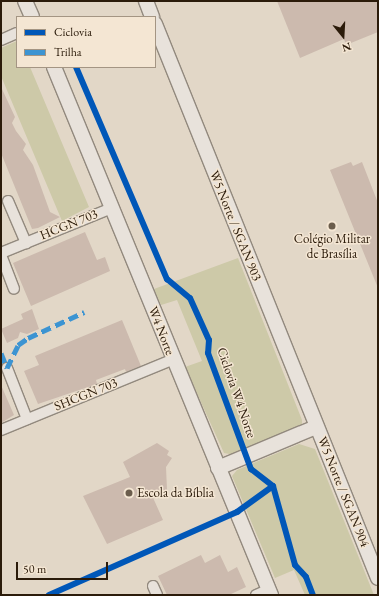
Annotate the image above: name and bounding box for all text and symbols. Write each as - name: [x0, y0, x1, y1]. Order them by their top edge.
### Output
- legend: [16, 16, 156, 68]
- north arrow: [323, 16, 363, 56]
- text: Ciclovia: [54, 24, 92, 40]
- text: N: [340, 39, 353, 55]
- text: Trilha: [54, 44, 82, 60]
- street label: W5 Norte / SGAN 903: [206, 169, 264, 283]
- street label: HCGN 703: [38, 206, 100, 244]
- marker: Colégio Militar de Brasília: [327, 221, 337, 231]
- place label: Colégio Militar de Brasília: [294, 232, 370, 263]
- street label: W4 Norte: [145, 304, 177, 358]
- street label: Ciclovia W4 Norte: [213, 346, 259, 440]
- street label: SHCGN 703: [52, 375, 120, 415]
- street label: W5 Norte / SGAN 904: [314, 435, 372, 549]
- place label: Escola da Bíblia: [137, 485, 214, 501]
- marker: Escola da Bíblia: [124, 488, 134, 498]
- scale bar: [18, 554, 110, 580]
- text: 50 m: [23, 561, 46, 577]

